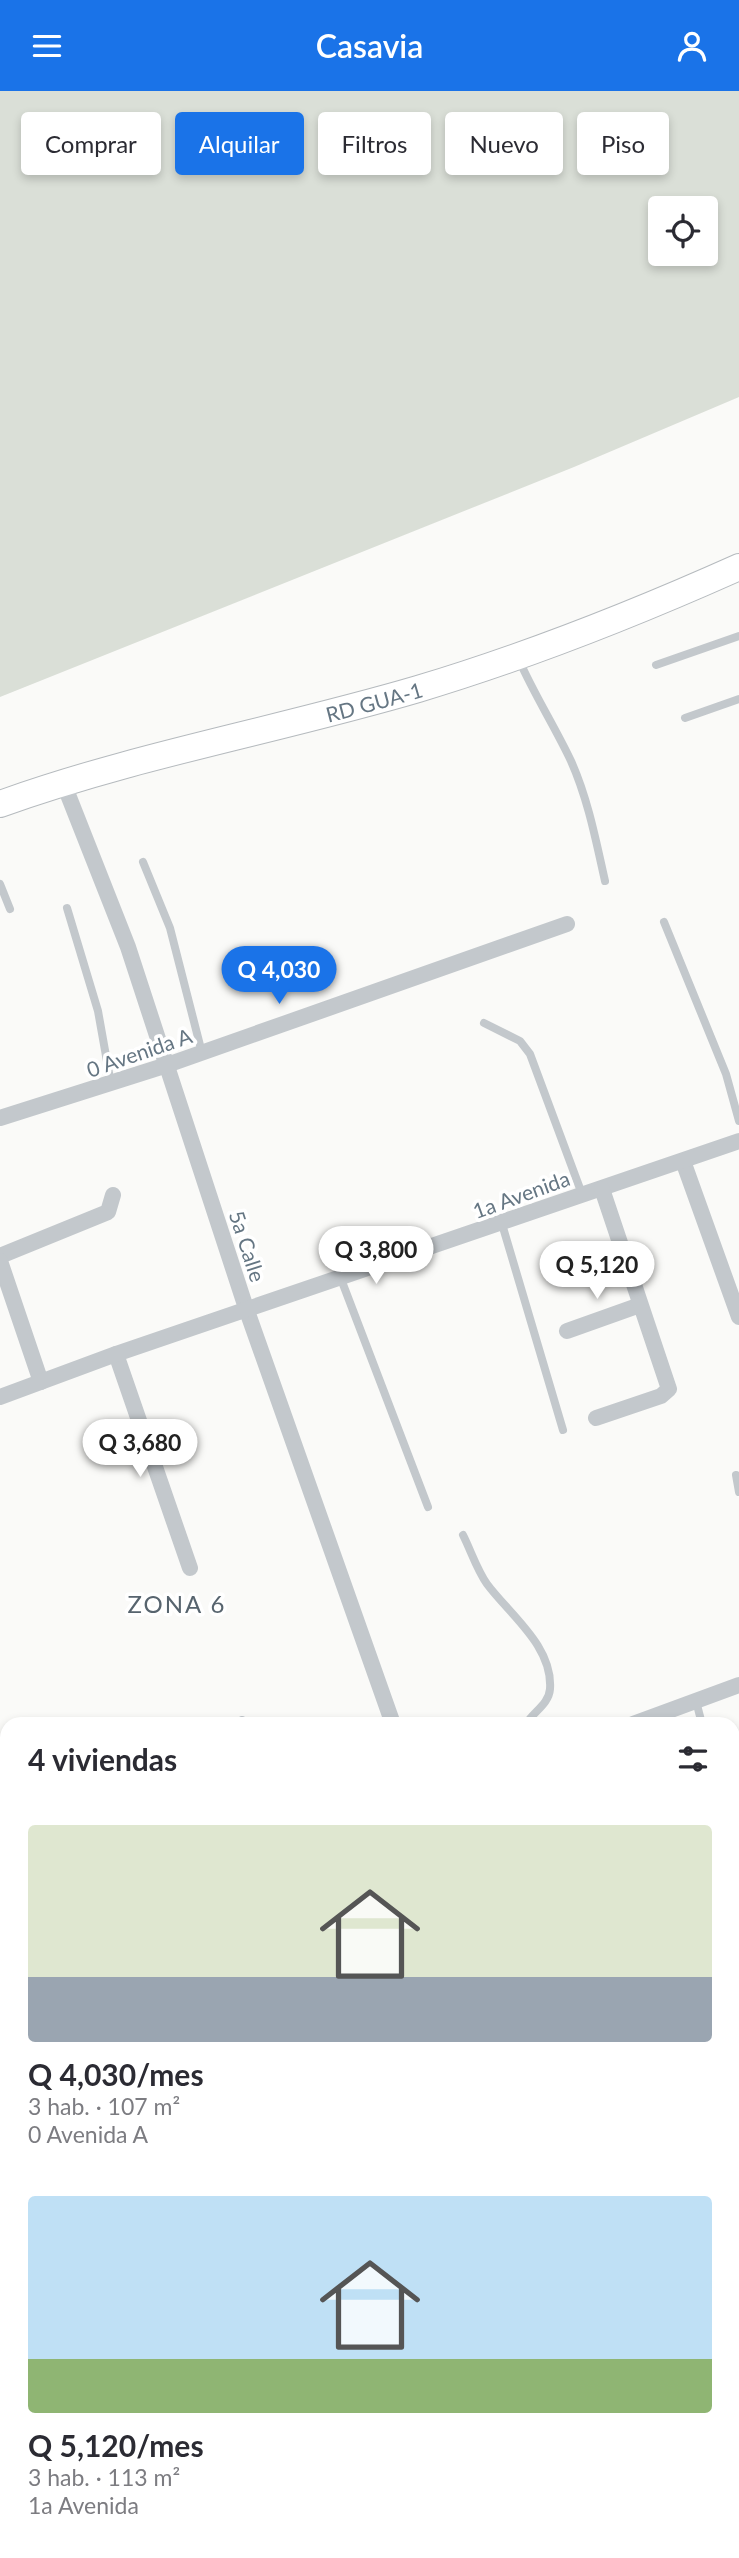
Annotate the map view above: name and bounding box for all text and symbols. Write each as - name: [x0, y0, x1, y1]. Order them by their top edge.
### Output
- text: Casavia: [316, 26, 423, 65]
- icon: menu: [28, 27, 66, 65]
- icon: person: [673, 27, 711, 65]
- chip: Comprar: [21, 112, 161, 175]
- chip: Alquilar: [175, 112, 304, 175]
- chip: Filtros: [318, 112, 431, 175]
- chip: Nuevo: [445, 112, 563, 175]
- chip: Piso: [577, 112, 669, 175]
- map controls: [648, 196, 718, 266]
- button: locate: [648, 196, 718, 266]
- street label: RD GUA-1: [323, 676, 425, 726]
- pin: Q 4,030: [214, 947, 344, 1006]
- text: Q 4,030: [238, 955, 320, 983]
- street label: 0 Avenida A: [83, 1022, 196, 1082]
- street label: 1a Avenida: [469, 1165, 573, 1223]
- street label: 5a Calle: [225, 1207, 271, 1285]
- pin: Q 3,800: [311, 1227, 441, 1286]
- text: Q 3,800: [335, 1235, 417, 1263]
- pin: Q 5,120: [532, 1241, 662, 1301]
- text: Q 5,120: [556, 1250, 638, 1278]
- pin: Q 3,680: [75, 1419, 205, 1479]
- text: Q 3,680: [99, 1428, 181, 1456]
- district label: ZONA 6: [127, 1589, 227, 1618]
- icon: filters: [674, 1740, 712, 1778]
- text: 4 viviendas: [28, 1741, 177, 1777]
- icon: home: [307, 1871, 433, 1997]
- text: Q 4,030/mes: [28, 2056, 204, 2092]
- text: 3 hab. · 107 m²: [28, 2092, 180, 2120]
- text: 0 Avenida A: [28, 2120, 148, 2148]
- icon: home: [307, 2242, 433, 2368]
- text: Q 5,120/mes: [28, 2427, 204, 2463]
- text: 3 hab. · 113 m²: [28, 2463, 180, 2491]
- text: 1a Avenida: [28, 2491, 139, 2519]

